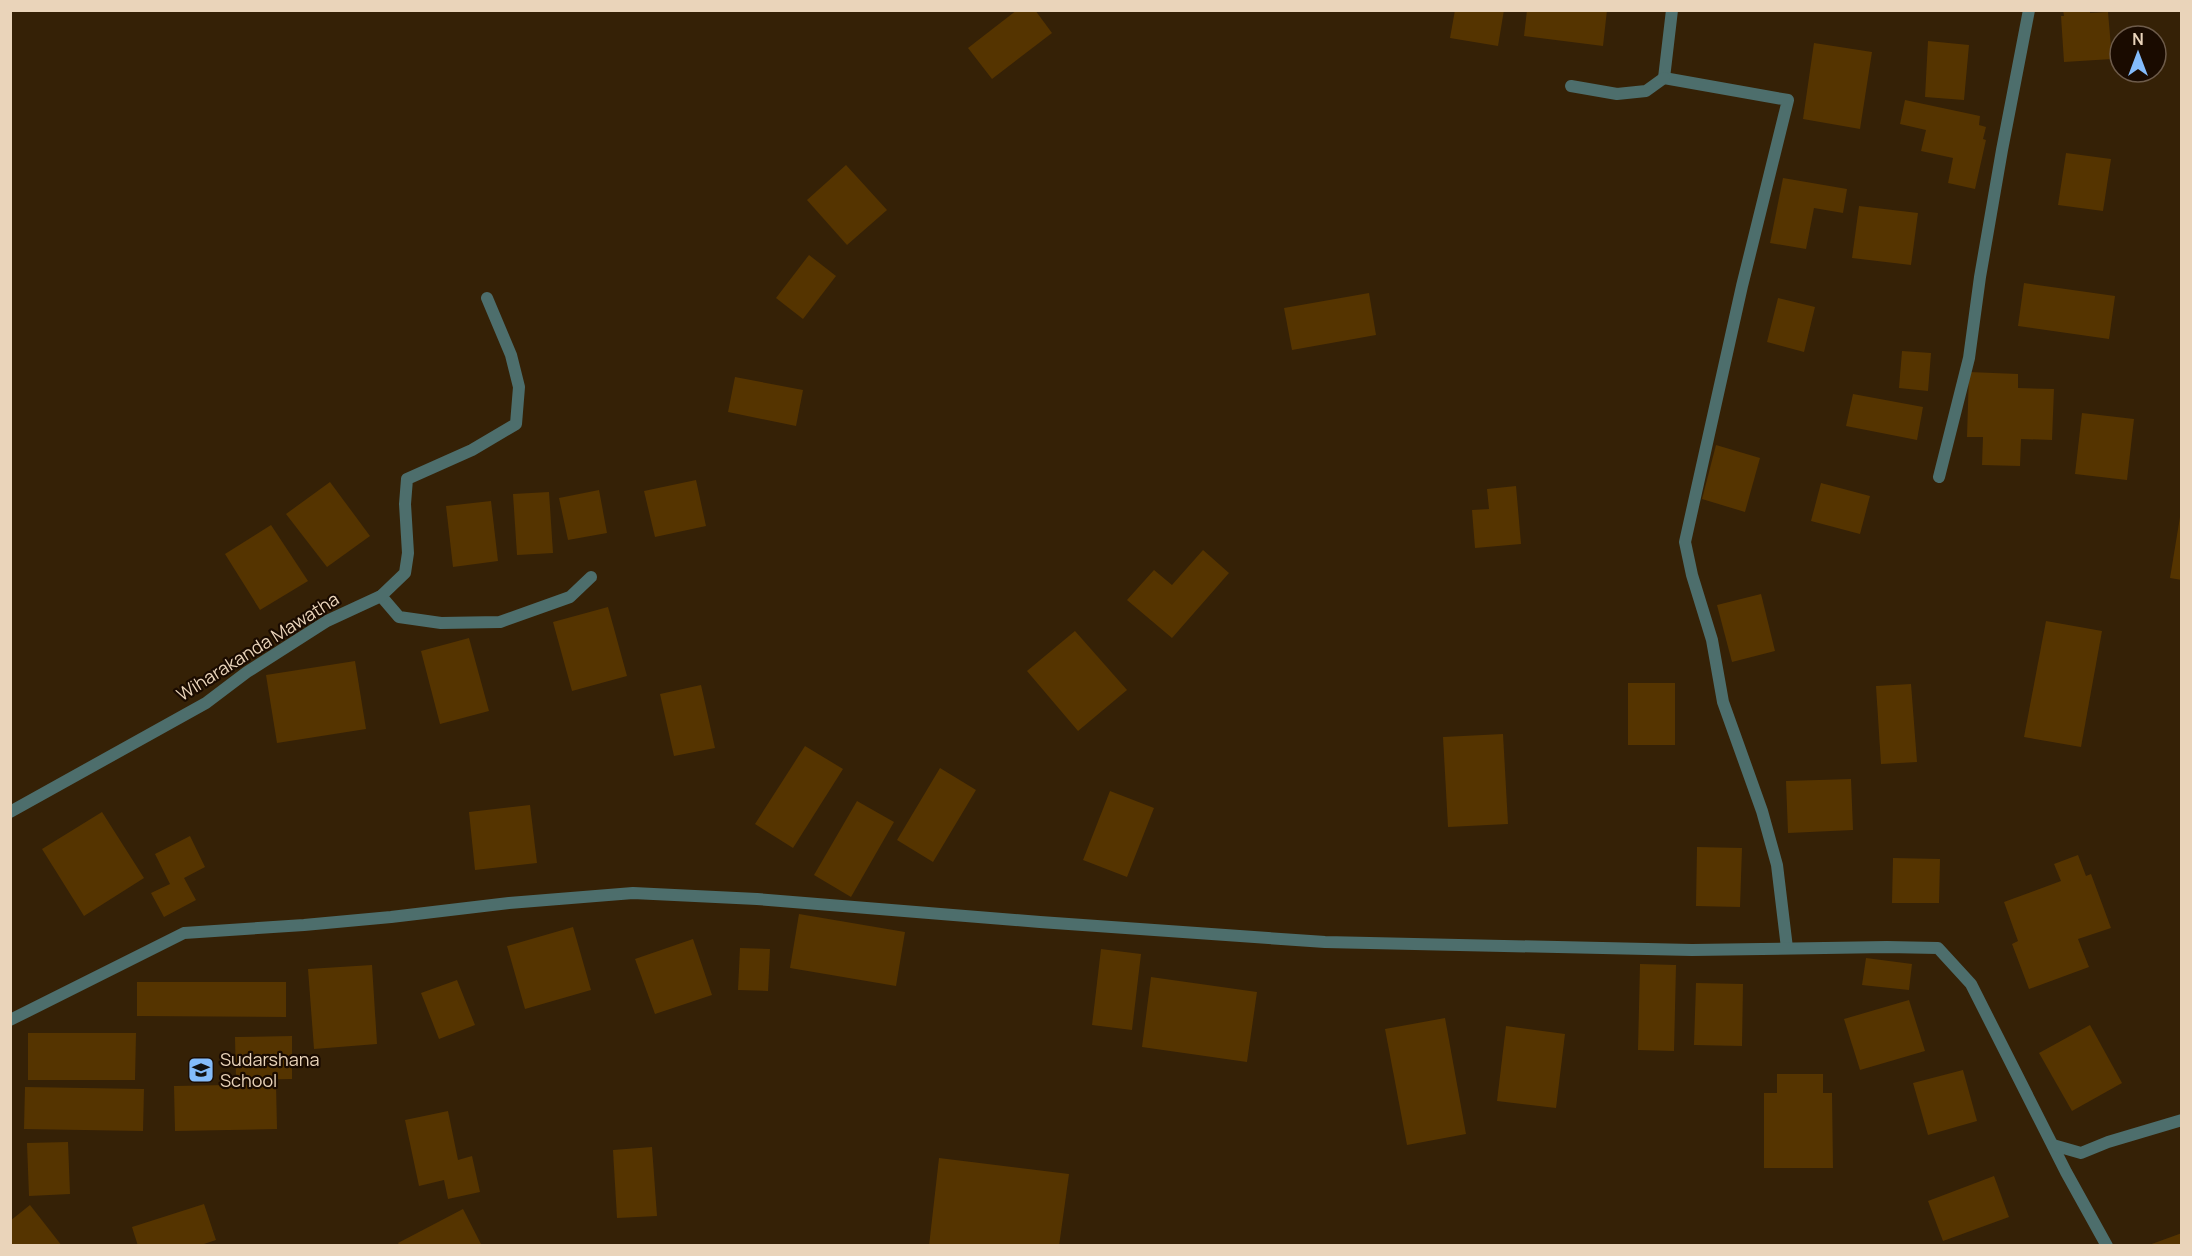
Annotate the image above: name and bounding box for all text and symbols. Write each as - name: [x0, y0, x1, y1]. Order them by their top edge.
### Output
- north arrow: [2108, 24, 2168, 84]
- text: N: [2132, 28, 2144, 50]
- street label: Wiharakanda Mawatha: [172, 586, 343, 706]
- place label: Sudarshana School: [220, 1047, 319, 1092]
- school or university icon: Sudarshana School: [186, 1055, 216, 1085]

